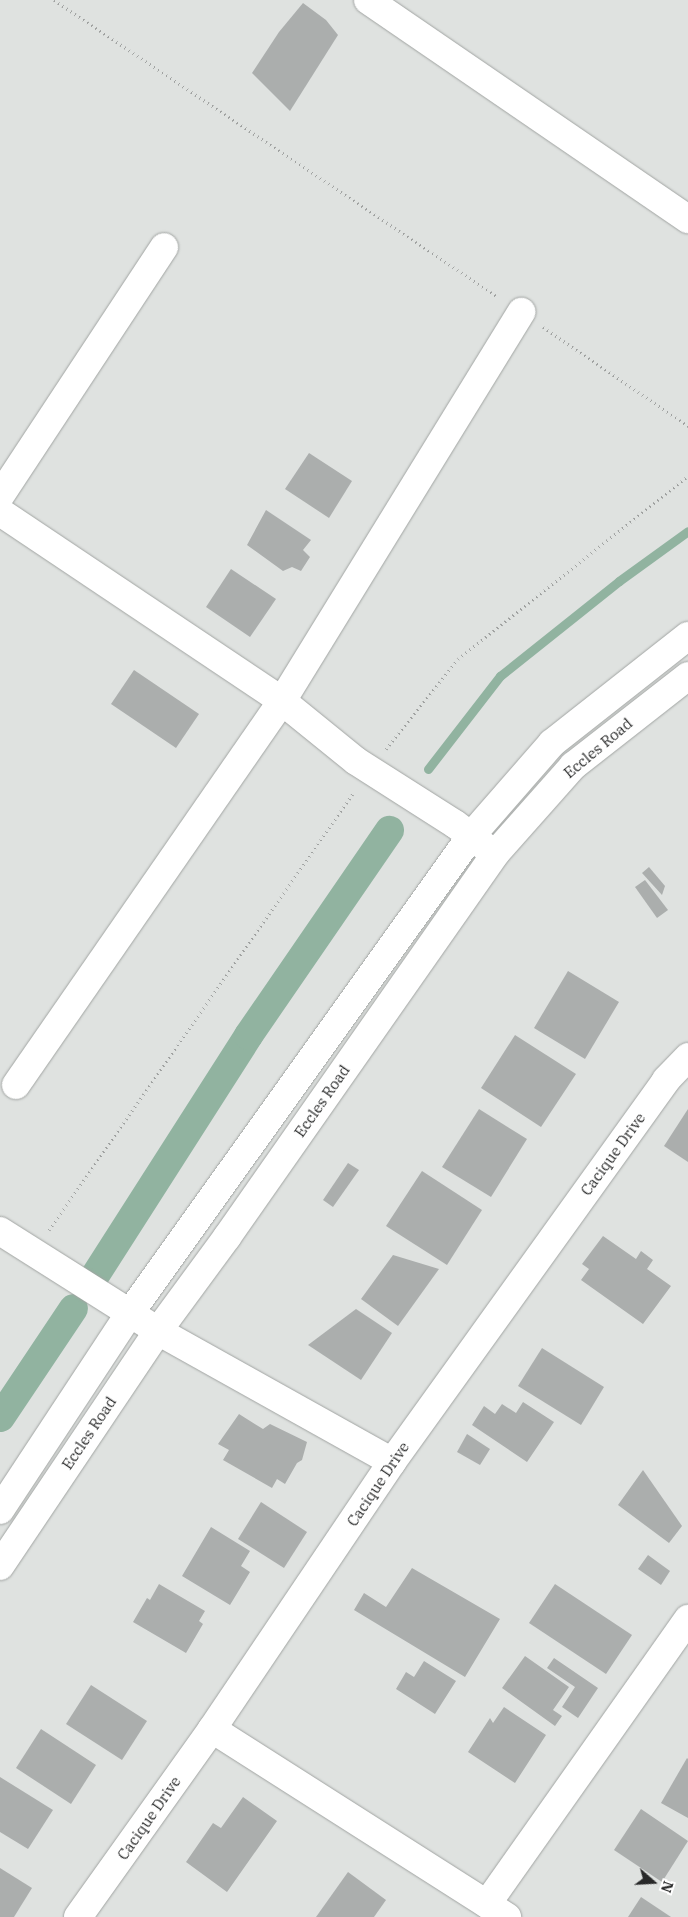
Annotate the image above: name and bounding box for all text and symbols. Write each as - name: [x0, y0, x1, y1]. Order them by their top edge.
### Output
- street label: Eccles Road: [560, 714, 636, 782]
- street label: Eccles Road: [291, 1061, 353, 1141]
- street label: Cacique Drive: [577, 1109, 649, 1199]
- street label: Eccles Road: [58, 1393, 120, 1473]
- street label: Cacique Drive: [343, 1438, 413, 1530]
- street label: Cacique Drive: [114, 1773, 184, 1863]
- north arrow: [628, 1857, 678, 1907]
- text: N: [657, 1879, 677, 1895]

